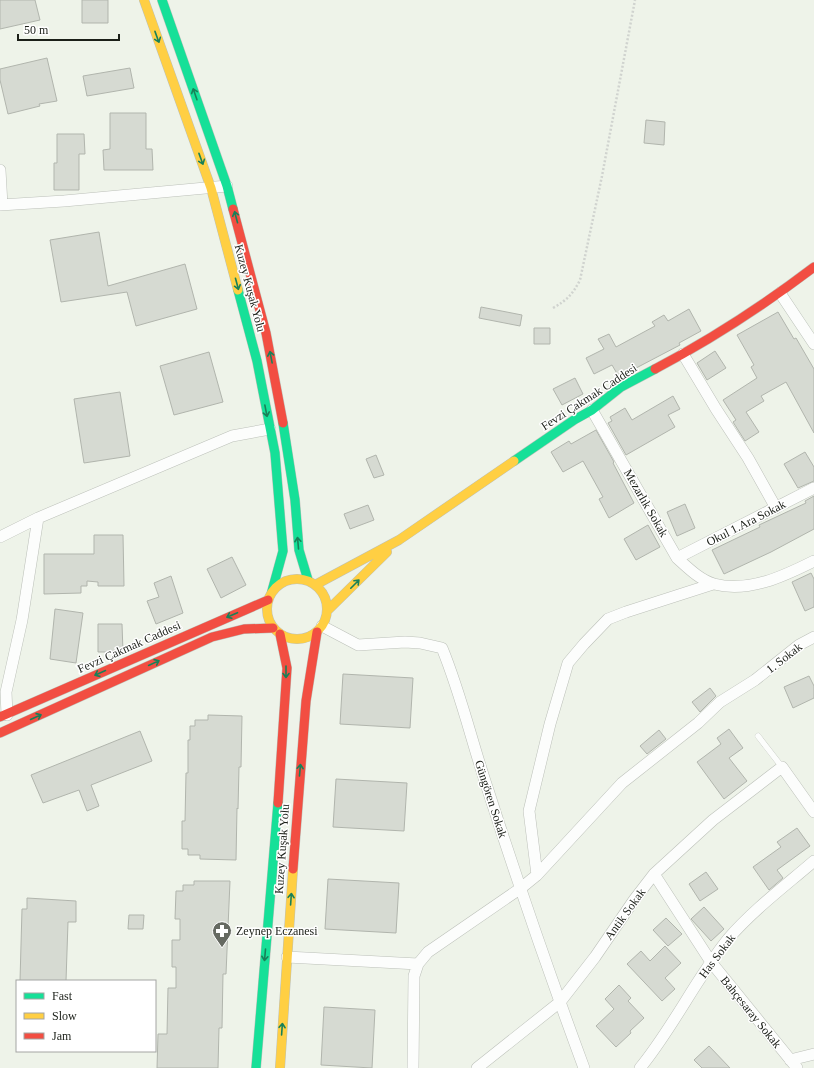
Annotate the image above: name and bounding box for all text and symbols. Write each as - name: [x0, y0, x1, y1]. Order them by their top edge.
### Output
- scale bar: [18, 16, 119, 42]
- text: 50 m: [24, 23, 49, 37]
- one-way arrow: [154, 30, 162, 42]
- one-way arrow: [191, 88, 198, 101]
- one-way arrow: [197, 153, 205, 165]
- one-way arrow: [231, 211, 239, 224]
- street label: Kuzey Kuşak Yolu: [232, 243, 268, 333]
- one-way arrow: [233, 277, 241, 290]
- one-way arrow: [266, 351, 274, 364]
- street label: Fevzi Çakmak Caddesi: [539, 360, 640, 433]
- one-way arrow: [263, 404, 271, 417]
- street label: Mezarlık Sokak: [621, 466, 671, 540]
- street label: Okul 1.Ara Sokak: [704, 497, 788, 549]
- one-way arrow: [295, 537, 302, 550]
- one-way arrow: [350, 579, 360, 588]
- one-way arrow: [226, 612, 238, 619]
- street label: Fevzi Çakmak Caddesi: [75, 618, 183, 676]
- street label: 1. Sokak: [763, 640, 805, 676]
- one-way arrow: [147, 659, 159, 666]
- one-way arrow: [282, 665, 290, 678]
- one-way arrow: [95, 670, 107, 677]
- one-way arrow: [29, 713, 41, 720]
- street label: Güngören Sokak: [472, 758, 510, 840]
- one-way arrow: [296, 764, 304, 777]
- street label: Kuzey Kuşak Yolu: [272, 803, 292, 895]
- street label: Antik Sokak: [602, 885, 648, 943]
- one-way arrow: [287, 893, 294, 906]
- pharmacy icon: Zeynep Eczanesi: [211, 920, 233, 948]
- place label: Zeynep Eczanesi: [236, 924, 318, 938]
- street label: Has Sokak: [696, 931, 738, 981]
- one-way arrow: [262, 948, 269, 961]
- street label: Bahçesaray Sokak: [718, 973, 784, 1051]
- legend: [16, 980, 156, 1052]
- text: Fast: [52, 989, 73, 1003]
- text: Slow: [52, 1009, 77, 1023]
- one-way arrow: [279, 1023, 286, 1036]
- text: Jam: [52, 1029, 72, 1043]

